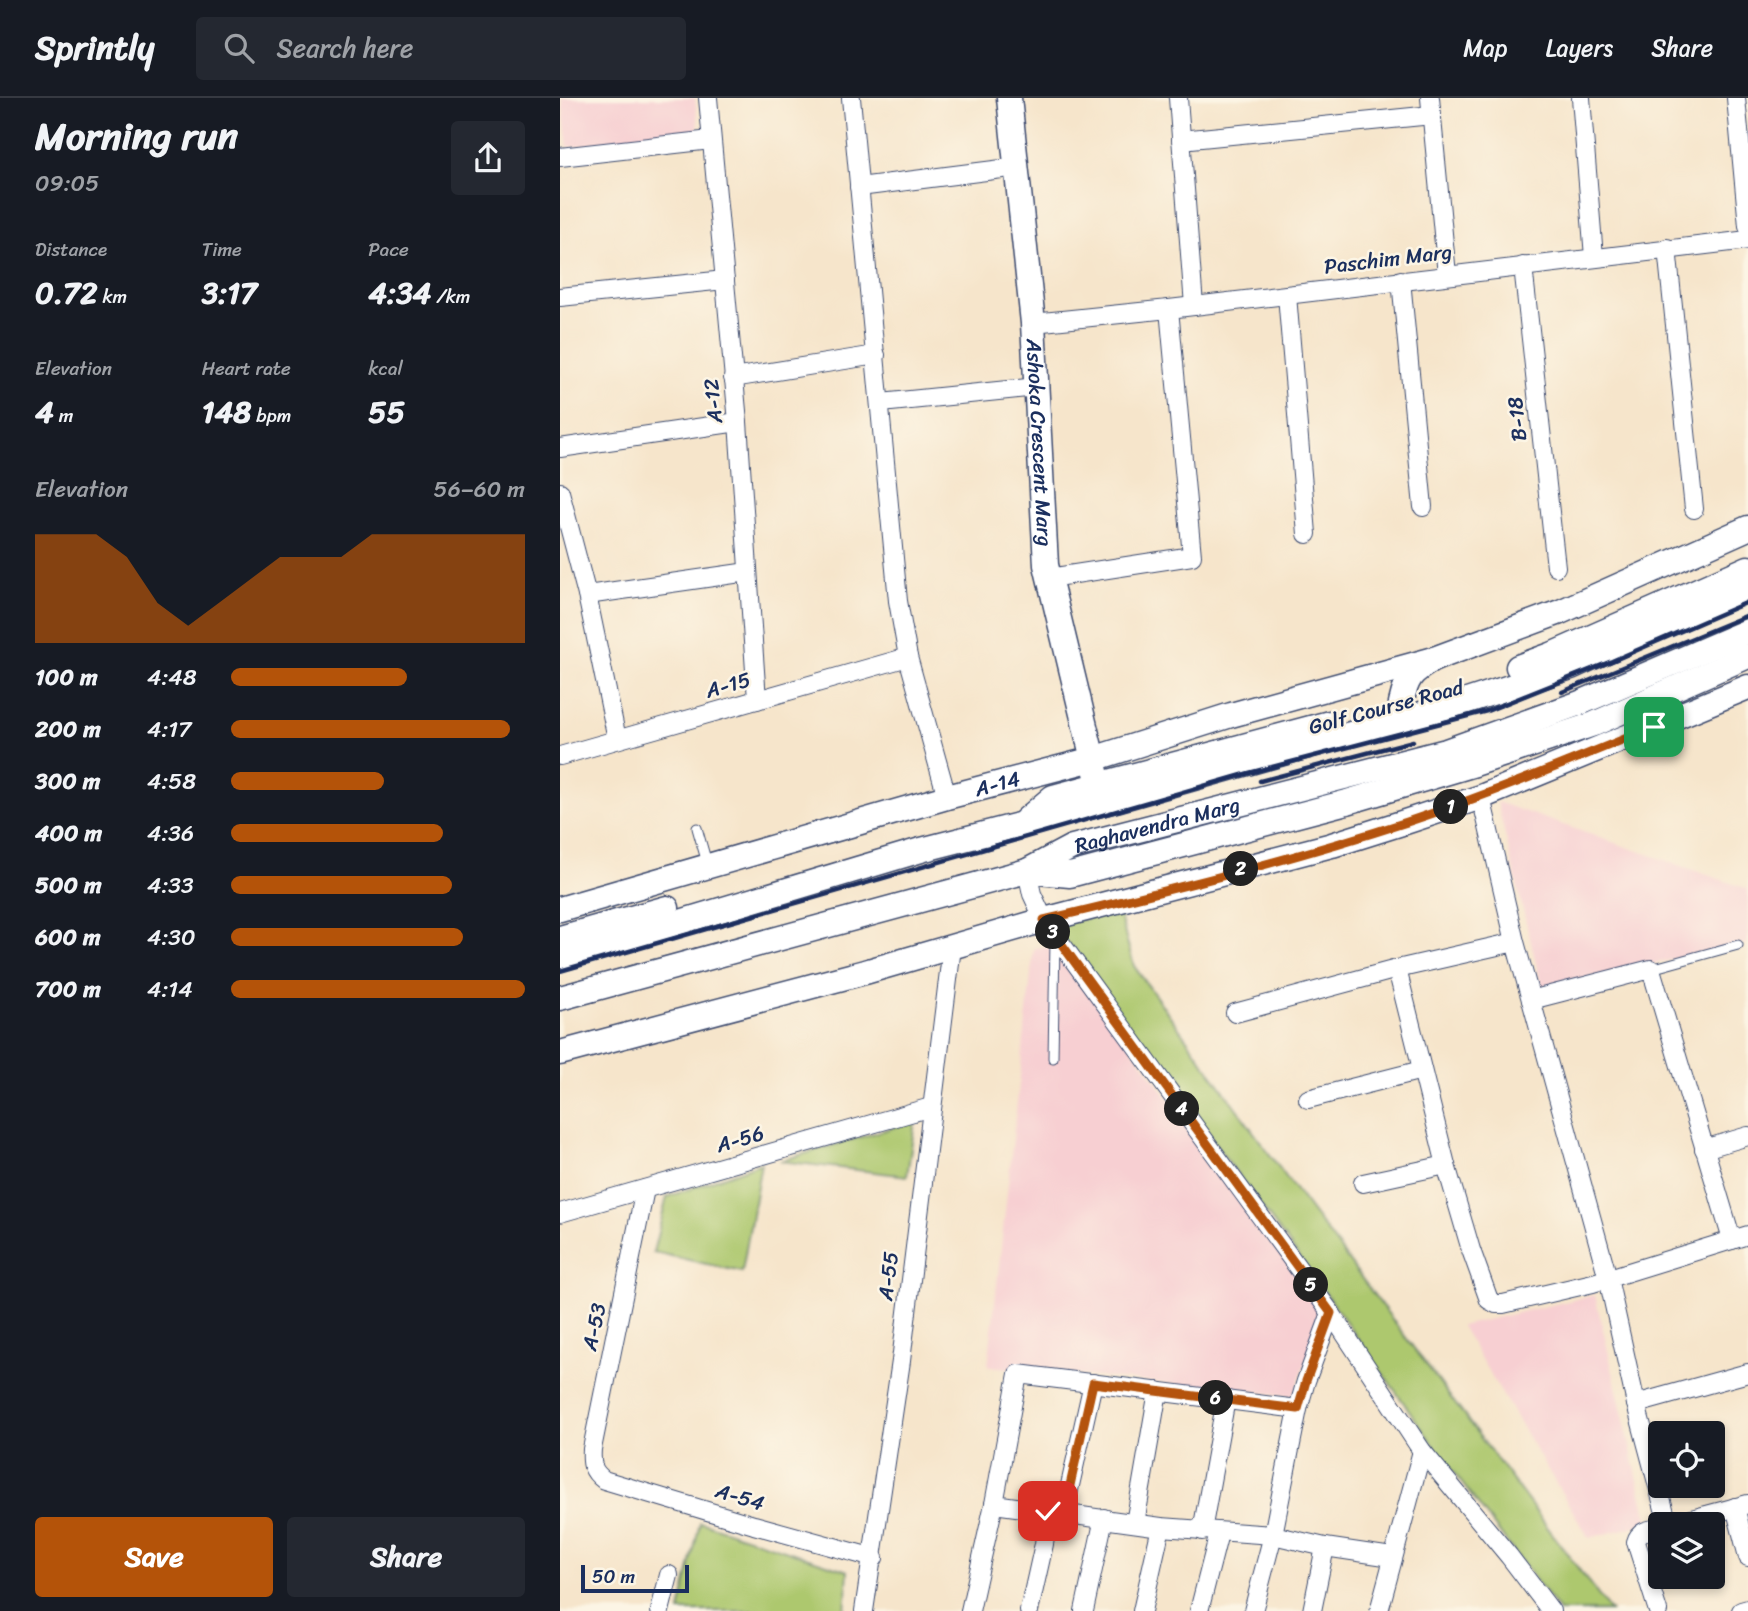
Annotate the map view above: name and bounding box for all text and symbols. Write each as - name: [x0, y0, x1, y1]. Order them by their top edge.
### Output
- search box: [196, 17, 686, 80]
- text: Sprintly: [35, 19, 154, 77]
- text: Search here: [276, 25, 413, 71]
- text: Map: [1463, 27, 1508, 69]
- text: Layers: [1546, 27, 1613, 69]
- text: Share: [1651, 27, 1713, 69]
- icon: search: [220, 29, 258, 67]
- text: Morning run: [35, 103, 238, 170]
- button: share: [451, 121, 525, 195]
- text: 09:05: [35, 163, 99, 204]
- street label: Paschim Marg: [1322, 232, 1454, 286]
- text: Distance: [35, 233, 107, 266]
- text: Time: [202, 233, 242, 266]
- text: Pace: [368, 233, 409, 266]
- text: 0.72: [35, 266, 97, 320]
- text: 3:17: [202, 266, 257, 320]
- text: 4:34: [368, 266, 431, 320]
- text: km: [97, 280, 127, 313]
- text: /km: [431, 280, 470, 313]
- street label: Ashoka Crescent Marg: [1015, 337, 1064, 548]
- text: Elevation: [35, 352, 112, 385]
- text: Heart rate: [202, 352, 291, 385]
- text: kcal: [368, 352, 403, 385]
- street label: A-12: [692, 377, 734, 426]
- text: 4: [35, 385, 54, 439]
- text: 148: [202, 385, 251, 439]
- text: 55: [368, 385, 405, 439]
- street label: B-18: [1496, 394, 1538, 443]
- text: m: [54, 399, 73, 432]
- text: bpm: [251, 399, 291, 432]
- text: Elevation: [35, 469, 128, 510]
- text: 56–60 m: [434, 469, 525, 510]
- text: 100 m: [35, 657, 98, 698]
- text: 4:48: [147, 657, 197, 698]
- street label: A-15: [700, 660, 755, 710]
- street label: Golf Course Road: [1304, 668, 1470, 746]
- pin: [1624, 697, 1684, 757]
- icon: arrive: [1635, 708, 1673, 746]
- text: 200 m: [35, 709, 101, 750]
- text: 4:17: [147, 709, 191, 750]
- street label: A-14: [970, 760, 1024, 808]
- text: 300 m: [35, 761, 100, 802]
- text: 4:58: [147, 761, 196, 802]
- street label: Raghavendra Marg: [1071, 786, 1244, 865]
- pin: 1: [1434, 790, 1468, 824]
- text: 1: [1446, 790, 1455, 823]
- text: 400 m: [35, 813, 102, 854]
- text: 4:36: [147, 813, 194, 854]
- pin: 2: [1224, 852, 1258, 886]
- text: 2: [1235, 852, 1246, 885]
- text: 500 m: [35, 865, 102, 906]
- text: 4:33: [147, 865, 194, 906]
- pin: 3: [1036, 914, 1070, 950]
- text: 3: [1047, 915, 1058, 948]
- text: 600 m: [35, 917, 101, 958]
- text: 4:30: [147, 917, 195, 958]
- text: 700 m: [35, 969, 101, 1010]
- text: 4:14: [147, 969, 193, 1010]
- pin: 4: [1164, 1091, 1200, 1126]
- text: 4: [1176, 1092, 1187, 1125]
- street label: A-56: [711, 1114, 768, 1164]
- street label: A-55: [866, 1249, 910, 1304]
- pin: 5: [1294, 1268, 1328, 1302]
- text: 5: [1305, 1268, 1316, 1301]
- street label: A-53: [570, 1299, 618, 1355]
- pin: 6: [1198, 1380, 1234, 1416]
- text: 6: [1210, 1381, 1221, 1414]
- map controls: [1648, 1421, 1725, 1589]
- button: locate: [1648, 1421, 1725, 1498]
- street label: A-54: [710, 1471, 769, 1522]
- pin: [1018, 1481, 1078, 1541]
- icon: check: [1029, 1492, 1067, 1530]
- button: layers: [1648, 1512, 1725, 1589]
- button: Save: [35, 1517, 273, 1597]
- button: Share: [287, 1517, 525, 1597]
- text: 50 m: [592, 1560, 635, 1593]
- scale bar: [581, 1562, 690, 1594]

